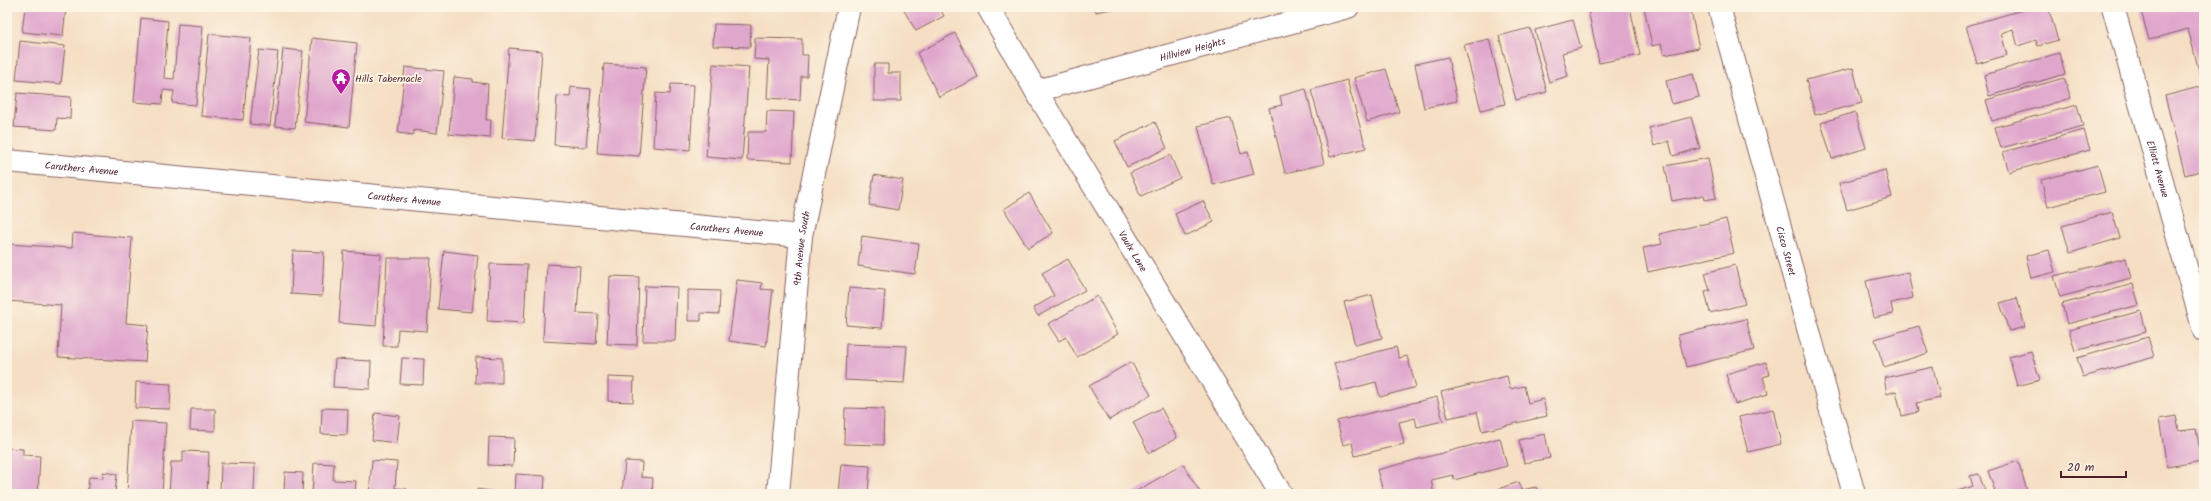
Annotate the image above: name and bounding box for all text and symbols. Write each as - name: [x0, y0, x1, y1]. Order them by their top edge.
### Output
- street label: Hillview Heights: [1158, 33, 1228, 66]
- temple icon: Hills Tabernacle: [330, 67, 352, 95]
- place label: Hills Tabernacle: [355, 71, 422, 87]
- street label: Elliott Avenue: [2142, 138, 2173, 200]
- street label: Caruthers Avenue: [44, 158, 119, 181]
- street label: Caruthers Avenue: [367, 188, 442, 211]
- street label: 9th Avenue South: [790, 209, 815, 286]
- street label: Caruthers Avenue: [689, 219, 765, 241]
- street label: Cisco Street: [1771, 224, 1800, 278]
- street label: Vaulx Lane: [1114, 228, 1151, 276]
- scale bar: [2061, 453, 2126, 479]
- text: 20 m: [2067, 458, 2095, 477]

